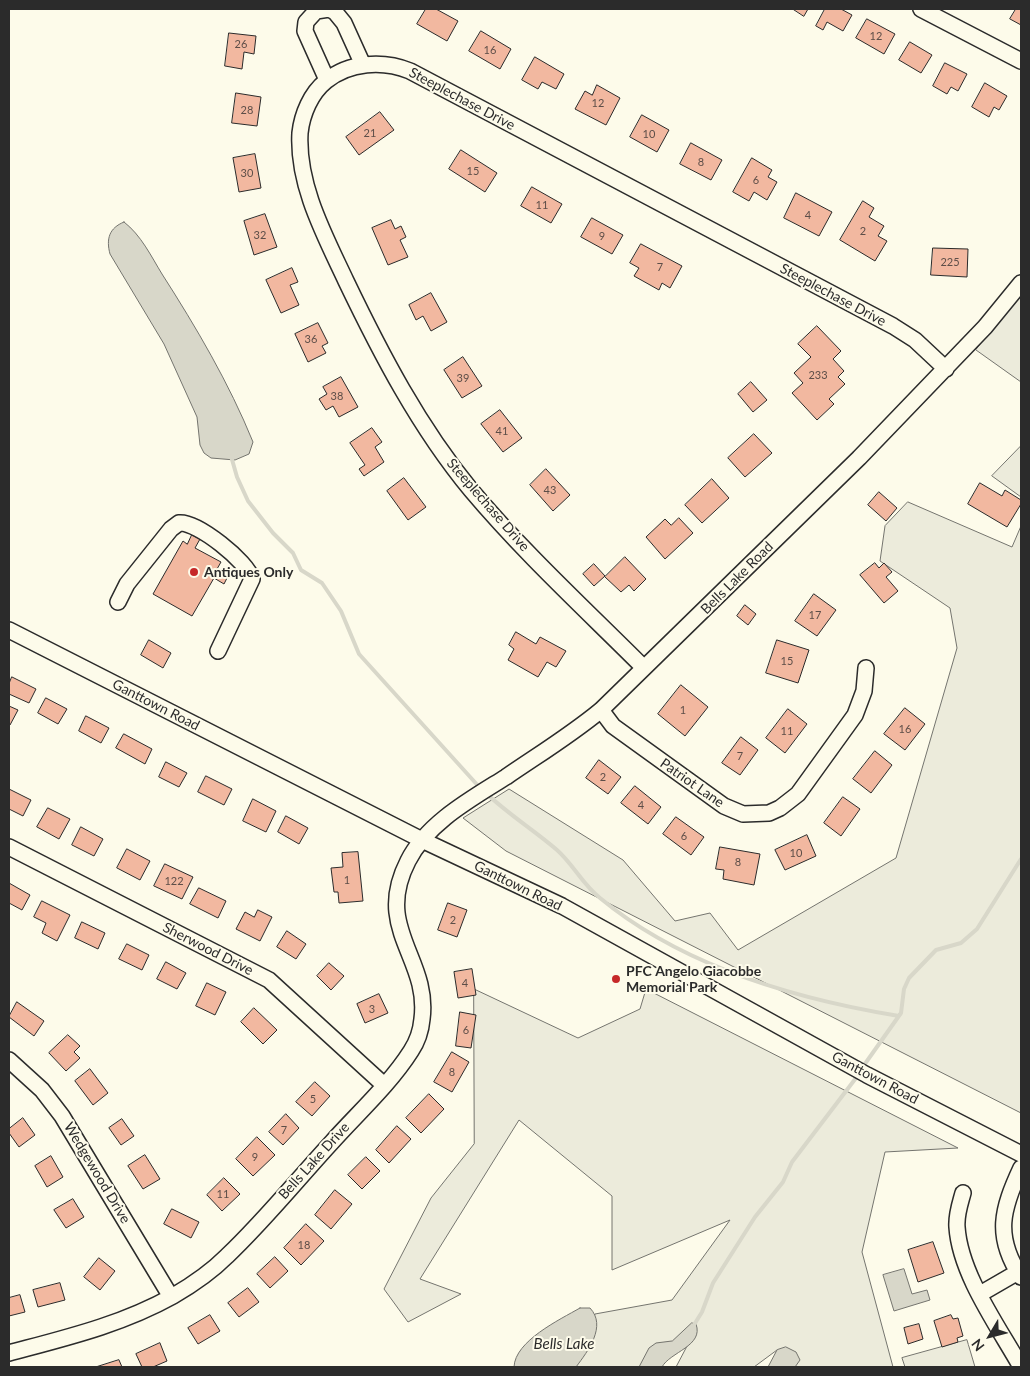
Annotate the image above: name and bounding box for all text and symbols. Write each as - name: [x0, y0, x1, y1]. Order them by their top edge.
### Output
- house number: 12: [870, 29, 882, 43]
- house number: 26: [235, 37, 247, 51]
- house number: 16: [484, 43, 496, 57]
- street label: Steeplechase Drive: [406, 64, 518, 134]
- house number: 12: [592, 96, 604, 110]
- house number: 28: [241, 103, 253, 117]
- house number: 21: [364, 126, 376, 140]
- house number: 10: [643, 127, 655, 141]
- house number: 8: [698, 155, 704, 169]
- house number: 15: [467, 164, 479, 178]
- house number: 30: [241, 166, 253, 180]
- house number: 6: [753, 173, 759, 187]
- house number: 11: [536, 198, 548, 212]
- house number: 4: [805, 208, 811, 222]
- house number: 2: [860, 224, 866, 238]
- house number: 32: [254, 228, 266, 242]
- house number: 9: [599, 229, 605, 243]
- house number: 225: [940, 255, 960, 269]
- house number: 7: [657, 260, 663, 274]
- street label: Steeplechase Drive: [777, 260, 889, 330]
- house number: 36: [305, 332, 317, 346]
- house number: 233: [808, 368, 828, 382]
- house number: 39: [457, 371, 469, 385]
- house number: 38: [331, 389, 343, 403]
- house number: 41: [496, 424, 508, 438]
- street label: Steeplechase Drive: [443, 455, 533, 555]
- house number: 43: [544, 483, 556, 497]
- street label: Bells Lake Road: [697, 538, 777, 618]
- place label: Antiques Only: [204, 564, 293, 580]
- marker: Antiques Only: [188, 566, 200, 578]
- house number: 17: [809, 608, 821, 622]
- house number: 15: [781, 654, 793, 668]
- street label: Ganttown Road: [110, 676, 202, 734]
- house number: 1: [680, 703, 686, 717]
- house number: 16: [899, 722, 911, 736]
- house number: 11: [781, 724, 793, 738]
- house number: 7: [737, 749, 743, 763]
- street label: Patriot Lane: [657, 755, 727, 811]
- house number: 2: [600, 770, 606, 784]
- house number: 4: [638, 798, 644, 812]
- house number: 6: [681, 829, 687, 843]
- house number: 10: [790, 846, 802, 860]
- house number: 8: [735, 855, 741, 869]
- street label: Ganttown Road: [471, 857, 565, 915]
- house number: 1: [344, 873, 350, 887]
- house number: 122: [164, 874, 184, 888]
- house number: 2: [450, 913, 456, 927]
- street label: Sherwood Drive: [160, 919, 256, 979]
- place label: PFC Angelo Giacobbe Memorial Park: [626, 963, 761, 996]
- marker: PFC Angelo Giacobbe Memorial Park: [610, 973, 622, 985]
- house number: 4: [462, 976, 468, 990]
- house number: 3: [369, 1002, 375, 1016]
- house number: 6: [463, 1023, 469, 1037]
- street label: Ganttown Road: [829, 1048, 921, 1108]
- house number: 8: [449, 1065, 455, 1079]
- house number: 5: [310, 1092, 316, 1106]
- street label: Wedgewood Drive: [60, 1119, 134, 1227]
- street label: Bells Lake Drive: [275, 1119, 353, 1203]
- house number: 7: [281, 1123, 287, 1137]
- house number: 9: [252, 1150, 258, 1164]
- house number: 11: [217, 1187, 229, 1201]
- house number: 18: [298, 1238, 310, 1252]
- north arrow: [965, 1311, 1015, 1361]
- water label: Bells Lake: [534, 1335, 594, 1353]
- text: N: [968, 1336, 988, 1355]

